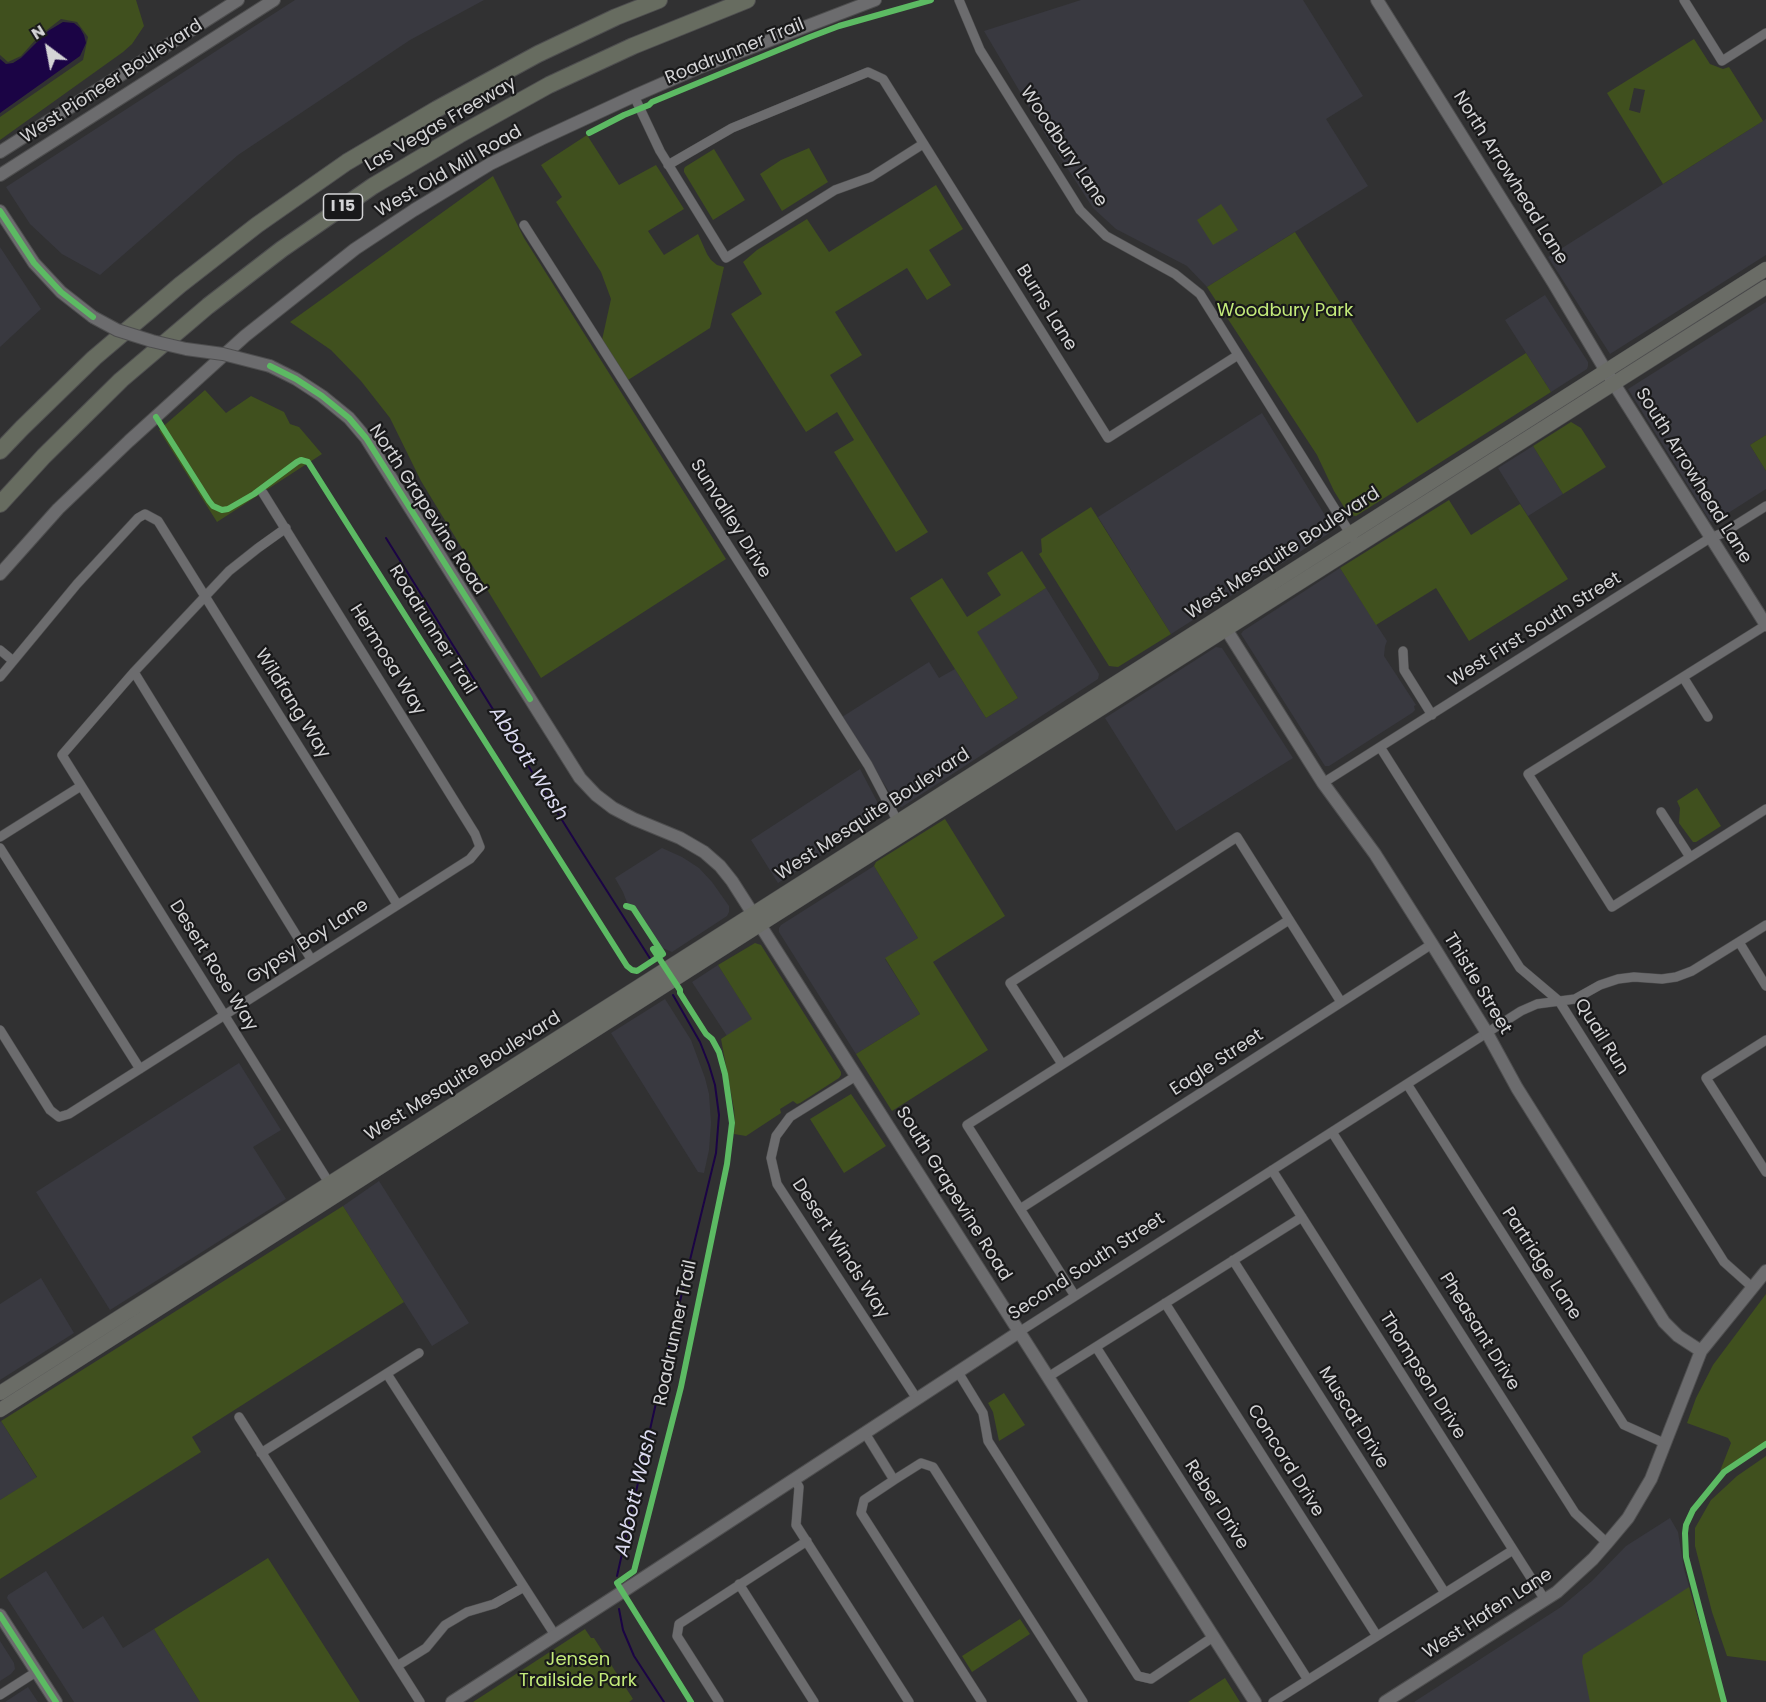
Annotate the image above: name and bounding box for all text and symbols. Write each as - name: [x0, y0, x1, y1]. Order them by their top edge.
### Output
- street label: Roadrunner Trail: [662, 14, 808, 90]
- street label: West Pioneer Boulevard: [17, 15, 207, 149]
- north arrow: [18, 18, 78, 78]
- text: N: [27, 19, 49, 45]
- street label: Las Vegas Freeway: [361, 73, 521, 177]
- street label: Woodbury Lane: [1015, 83, 1111, 211]
- street label: North Arrowhead Lane: [1448, 87, 1572, 269]
- street label: West Old Mill Road: [372, 121, 526, 223]
- road number: I 15: [324, 194, 362, 220]
- street label: Burns Lane: [1011, 261, 1081, 355]
- park label: Woodbury Park: [1217, 300, 1353, 322]
- street label: South Arrowhead Lane: [1630, 384, 1756, 568]
- street label: North Grapevine Road: [364, 421, 490, 599]
- street label: Sunvalley Drive: [685, 456, 775, 582]
- street label: West Mesquite Boulevard: [1182, 483, 1384, 625]
- street label: Roadrunner Trail: [384, 561, 480, 699]
- street label: West First South Street: [1445, 568, 1625, 692]
- street label: Hermosa Way: [344, 601, 430, 719]
- street label: Wildfang Way: [250, 645, 334, 763]
- water label: Abbott Wash: [483, 702, 573, 826]
- street label: West Mesquite Boulevard: [772, 744, 974, 886]
- street label: Gypsy Boy Lane: [243, 895, 373, 989]
- street label: Desert Rose Way: [164, 897, 262, 1035]
- street label: Thistle Street: [1438, 929, 1516, 1039]
- street label: Quail Run: [1569, 995, 1633, 1079]
- street label: West Mesquite Boulevard: [361, 1008, 565, 1146]
- street label: Eagle Street: [1166, 1025, 1268, 1101]
- street label: South Grapevine Road: [890, 1103, 1016, 1285]
- street label: Desert Winds Way: [787, 1175, 893, 1323]
- street label: Partridge Lane: [1497, 1204, 1585, 1324]
- street label: Second South Street: [1005, 1208, 1169, 1326]
- street label: Roadrunner Trail: [650, 1258, 702, 1408]
- street label: Pheasant Drive: [1434, 1269, 1524, 1395]
- street label: Thompson Drive: [1374, 1308, 1470, 1444]
- street label: Muscat Drive: [1313, 1363, 1393, 1473]
- street label: Concord Drive: [1242, 1401, 1328, 1521]
- water label: Abbott Wash: [611, 1427, 663, 1559]
- street label: Reber Drive: [1179, 1456, 1253, 1554]
- street label: West Hafen Lane: [1419, 1564, 1557, 1664]
- park label: Jensen Trailside Park: [519, 1649, 637, 1692]

